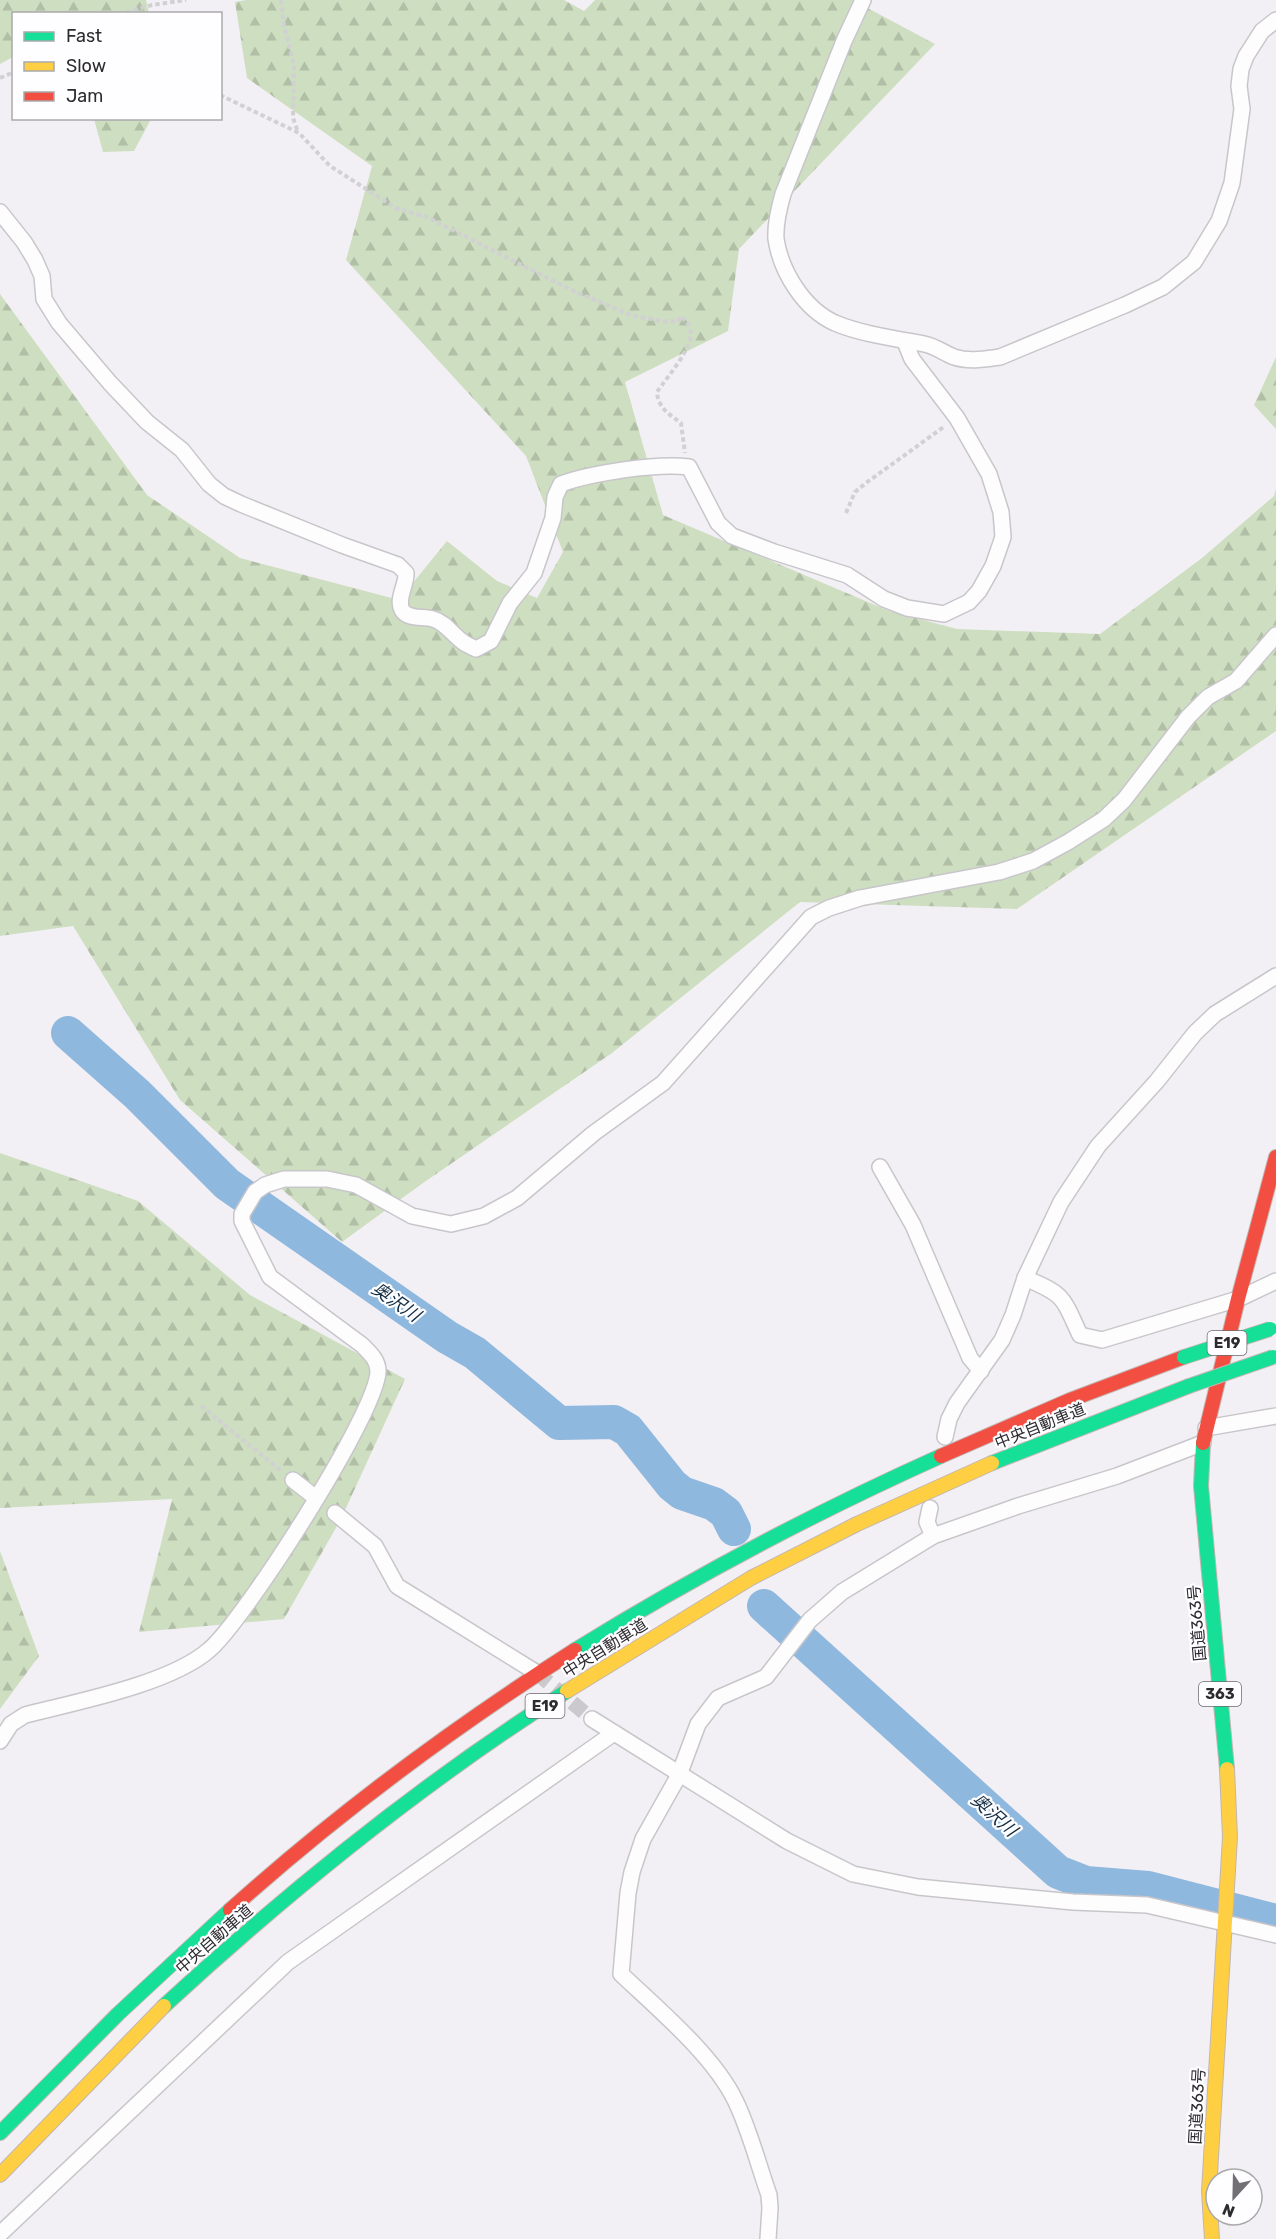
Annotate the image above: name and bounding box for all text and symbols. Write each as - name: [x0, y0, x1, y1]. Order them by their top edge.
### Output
- legend: [12, 12, 222, 120]
- text: Fast: [66, 25, 102, 47]
- text: Slow: [66, 55, 106, 77]
- text: Jam: [66, 85, 103, 107]
- water label: 奥沢川: [368, 1278, 426, 1328]
- road number: E19: [1208, 1331, 1246, 1355]
- street label: 中央自動車道: [992, 1399, 1088, 1453]
- street label: 国道363号: [1184, 1584, 1210, 1662]
- street label: 中央自動車道: [559, 1615, 651, 1681]
- road number: 363: [1199, 1682, 1241, 1706]
- road number: E19: [526, 1694, 564, 1718]
- water label: 奥沢川: [967, 1789, 1023, 1843]
- street label: 中央自動車道: [172, 1900, 256, 1978]
- street label: 国道363号: [1186, 2067, 1208, 2145]
- north arrow: [1204, 2167, 1264, 2227]
- text: N: [1220, 2199, 1237, 2221]

